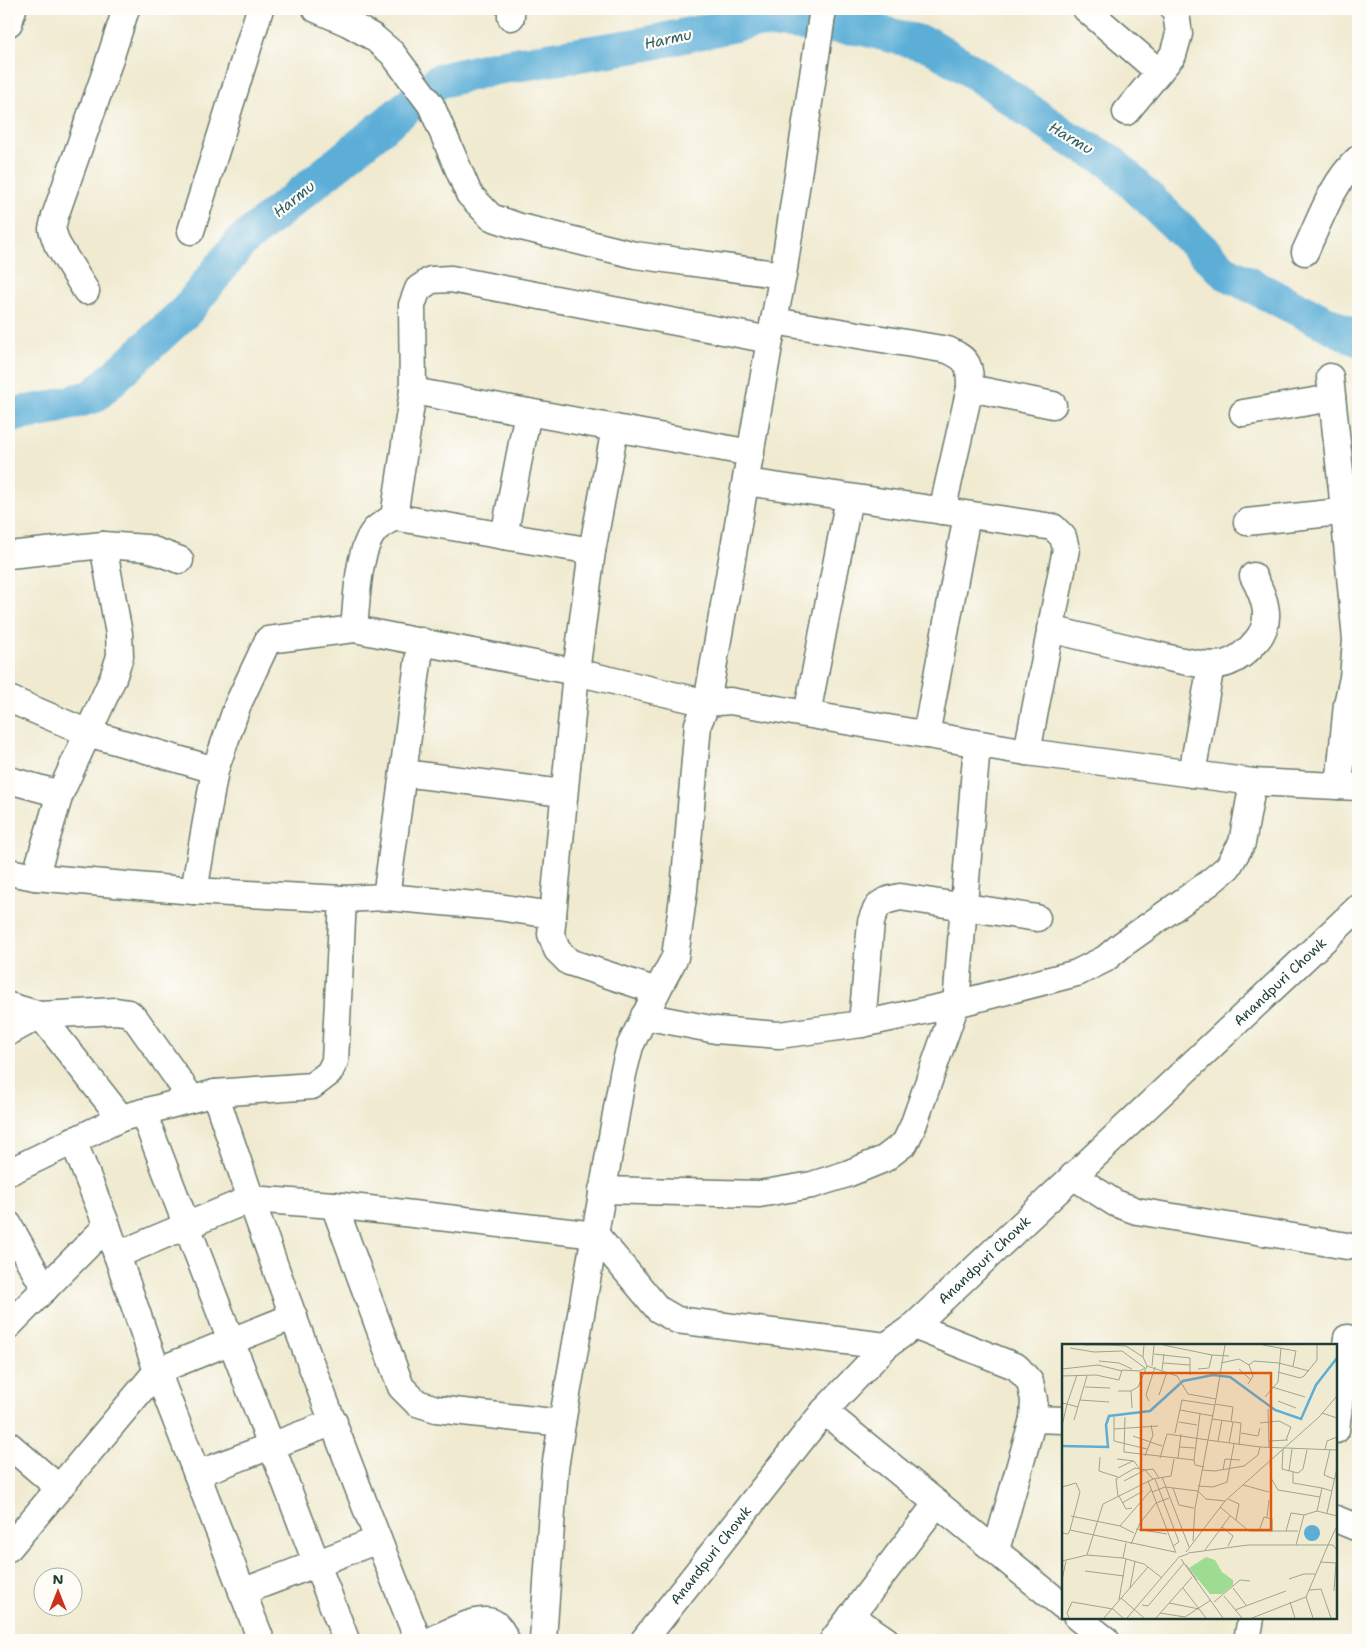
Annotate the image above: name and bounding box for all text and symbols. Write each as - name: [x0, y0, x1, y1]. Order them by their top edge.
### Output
- water label: Harmu: [642, 24, 694, 54]
- water label: Harmu: [1045, 117, 1097, 159]
- water label: Harmu: [269, 176, 319, 222]
- street label: Anandpuri Chowk: [1230, 934, 1330, 1030]
- street label: Anandpuri Chowk: [934, 1212, 1034, 1308]
- inset map: [1062, 1344, 1337, 1619]
- street label: Anandpuri Chowk: [666, 1502, 755, 1608]
- north arrow: [32, 1566, 82, 1616]
- text: N: [52, 1570, 64, 1588]

